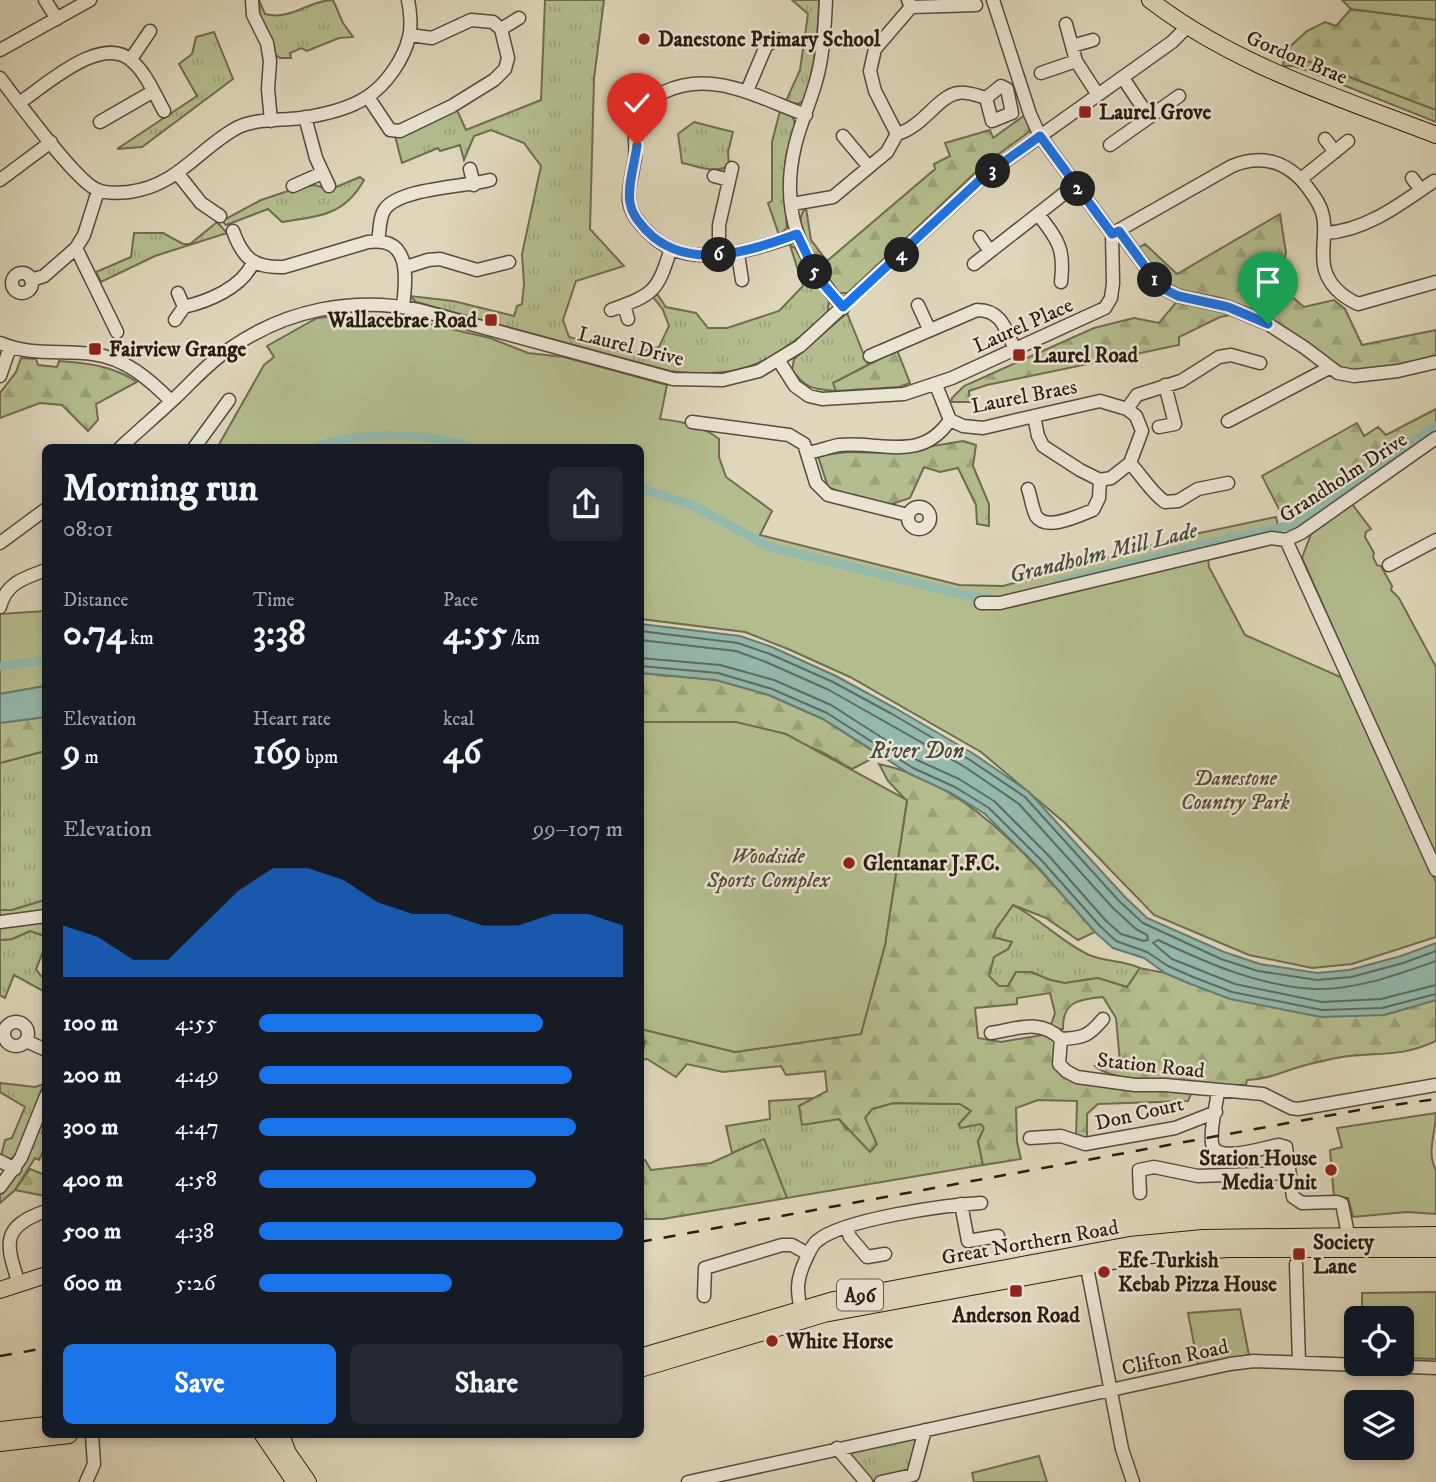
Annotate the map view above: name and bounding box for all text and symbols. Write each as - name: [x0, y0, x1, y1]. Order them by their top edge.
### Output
- street label: Gordon Brae: [1242, 25, 1351, 91]
- place label: Danestone Primary School: [658, 27, 881, 53]
- marker: Danestone Primary School: [636, 31, 652, 47]
- pin: [607, 73, 667, 145]
- icon: check: [618, 84, 656, 122]
- place label: Laurel Grove: [1099, 100, 1211, 126]
- marker: Laurel Grove: [1077, 104, 1093, 120]
- pin: 3: [976, 154, 1010, 188]
- text: 3: [989, 159, 996, 182]
- pin: 2: [1060, 172, 1096, 206]
- text: 2: [1073, 177, 1082, 200]
- pin: 6: [702, 238, 736, 272]
- pin: 4: [884, 238, 920, 272]
- text: 6: [714, 243, 723, 266]
- text: 4: [896, 243, 907, 266]
- pin: [1238, 252, 1298, 324]
- pin: 5: [798, 254, 832, 290]
- text: 5: [810, 260, 819, 283]
- pin: 1: [1138, 262, 1172, 298]
- icon: arrive: [1249, 263, 1287, 301]
- text: 1: [1151, 268, 1158, 291]
- street label: Laurel Place: [969, 292, 1078, 359]
- place label: Wallacebrae Road: [327, 308, 478, 334]
- marker: Wallacebrae Road: [483, 312, 499, 328]
- street label: Laurel Drive: [575, 321, 687, 373]
- place label: Fairview Grange: [109, 337, 247, 363]
- marker: Fairview Grange: [87, 341, 103, 357]
- place label: Laurel Road: [1033, 343, 1139, 369]
- marker: Laurel Road: [1011, 347, 1027, 363]
- street label: Laurel Braes: [969, 374, 1079, 420]
- street label: Grandholm Drive: [1275, 427, 1413, 529]
- text: Morning run: [63, 465, 258, 513]
- button: share: [549, 467, 623, 541]
- text: 08:01: [63, 515, 114, 544]
- water label: Grandholm Mill Lade: [1006, 516, 1201, 591]
- text: Distance: [63, 589, 128, 612]
- text: Time: [253, 589, 294, 612]
- text: Pace: [443, 589, 478, 612]
- text: 0.74: [63, 612, 126, 656]
- text: 3:38: [253, 612, 306, 656]
- text: 4:55: [443, 612, 507, 656]
- text: km: [126, 627, 154, 650]
- text: /km: [507, 627, 540, 650]
- text: Elevation: [63, 708, 137, 731]
- text: Heart rate: [253, 708, 331, 731]
- text: kcal: [443, 708, 474, 731]
- text: 9: [63, 731, 80, 775]
- text: 169: [253, 731, 301, 775]
- text: 46: [443, 731, 481, 775]
- water label: River Don: [869, 737, 964, 766]
- text: m: [80, 746, 99, 769]
- text: bpm: [301, 746, 338, 769]
- park label: Danestone Country Park: [1180, 766, 1290, 816]
- text: Elevation: [63, 815, 152, 844]
- text: 99–107 m: [533, 815, 623, 844]
- park label: Woodside Sports Complex: [706, 844, 831, 894]
- place label: Glentanar J.F.C.: [863, 851, 1000, 877]
- marker: Glentanar J.F.C.: [841, 855, 857, 871]
- text: 100 m: [63, 1009, 118, 1038]
- text: 4:55: [175, 1009, 217, 1038]
- street label: Station Road: [1096, 1047, 1206, 1085]
- text: 200 m: [63, 1061, 121, 1090]
- text: 4:49: [175, 1061, 219, 1090]
- street label: Don Court: [1092, 1091, 1186, 1137]
- text: 300 m: [63, 1113, 119, 1142]
- text: 4:47: [175, 1113, 219, 1142]
- place label: Station House Media Unit: [1199, 1146, 1317, 1196]
- marker: Station House Media Unit: [1323, 1162, 1339, 1178]
- text: 400 m: [63, 1165, 123, 1194]
- text: 4:58: [175, 1165, 217, 1194]
- street label: Great Northern Road: [940, 1215, 1121, 1271]
- text: 500 m: [63, 1217, 121, 1246]
- text: 4:38: [175, 1217, 214, 1246]
- place label: Society Lane: [1313, 1230, 1375, 1280]
- marker: Society Lane: [1291, 1246, 1307, 1262]
- place label: Efe Turkish Kebab Pizza House: [1118, 1248, 1277, 1298]
- marker: Efe Turkish Kebab Pizza House: [1096, 1264, 1112, 1280]
- text: 600 m: [63, 1269, 122, 1298]
- text: 5:26: [175, 1269, 216, 1298]
- road number: A96: [837, 1280, 883, 1310]
- marker: Anderson Road: [1008, 1283, 1024, 1299]
- place label: Anderson Road: [951, 1303, 1080, 1329]
- map controls: [1344, 1306, 1414, 1460]
- button: locate: [1344, 1306, 1414, 1376]
- place label: White Horse: [785, 1329, 893, 1355]
- marker: White Horse: [764, 1333, 780, 1349]
- street label: Clifton Road: [1120, 1334, 1231, 1382]
- button: Save: [63, 1344, 336, 1424]
- button: Share: [350, 1344, 623, 1424]
- button: layers: [1344, 1390, 1414, 1460]

